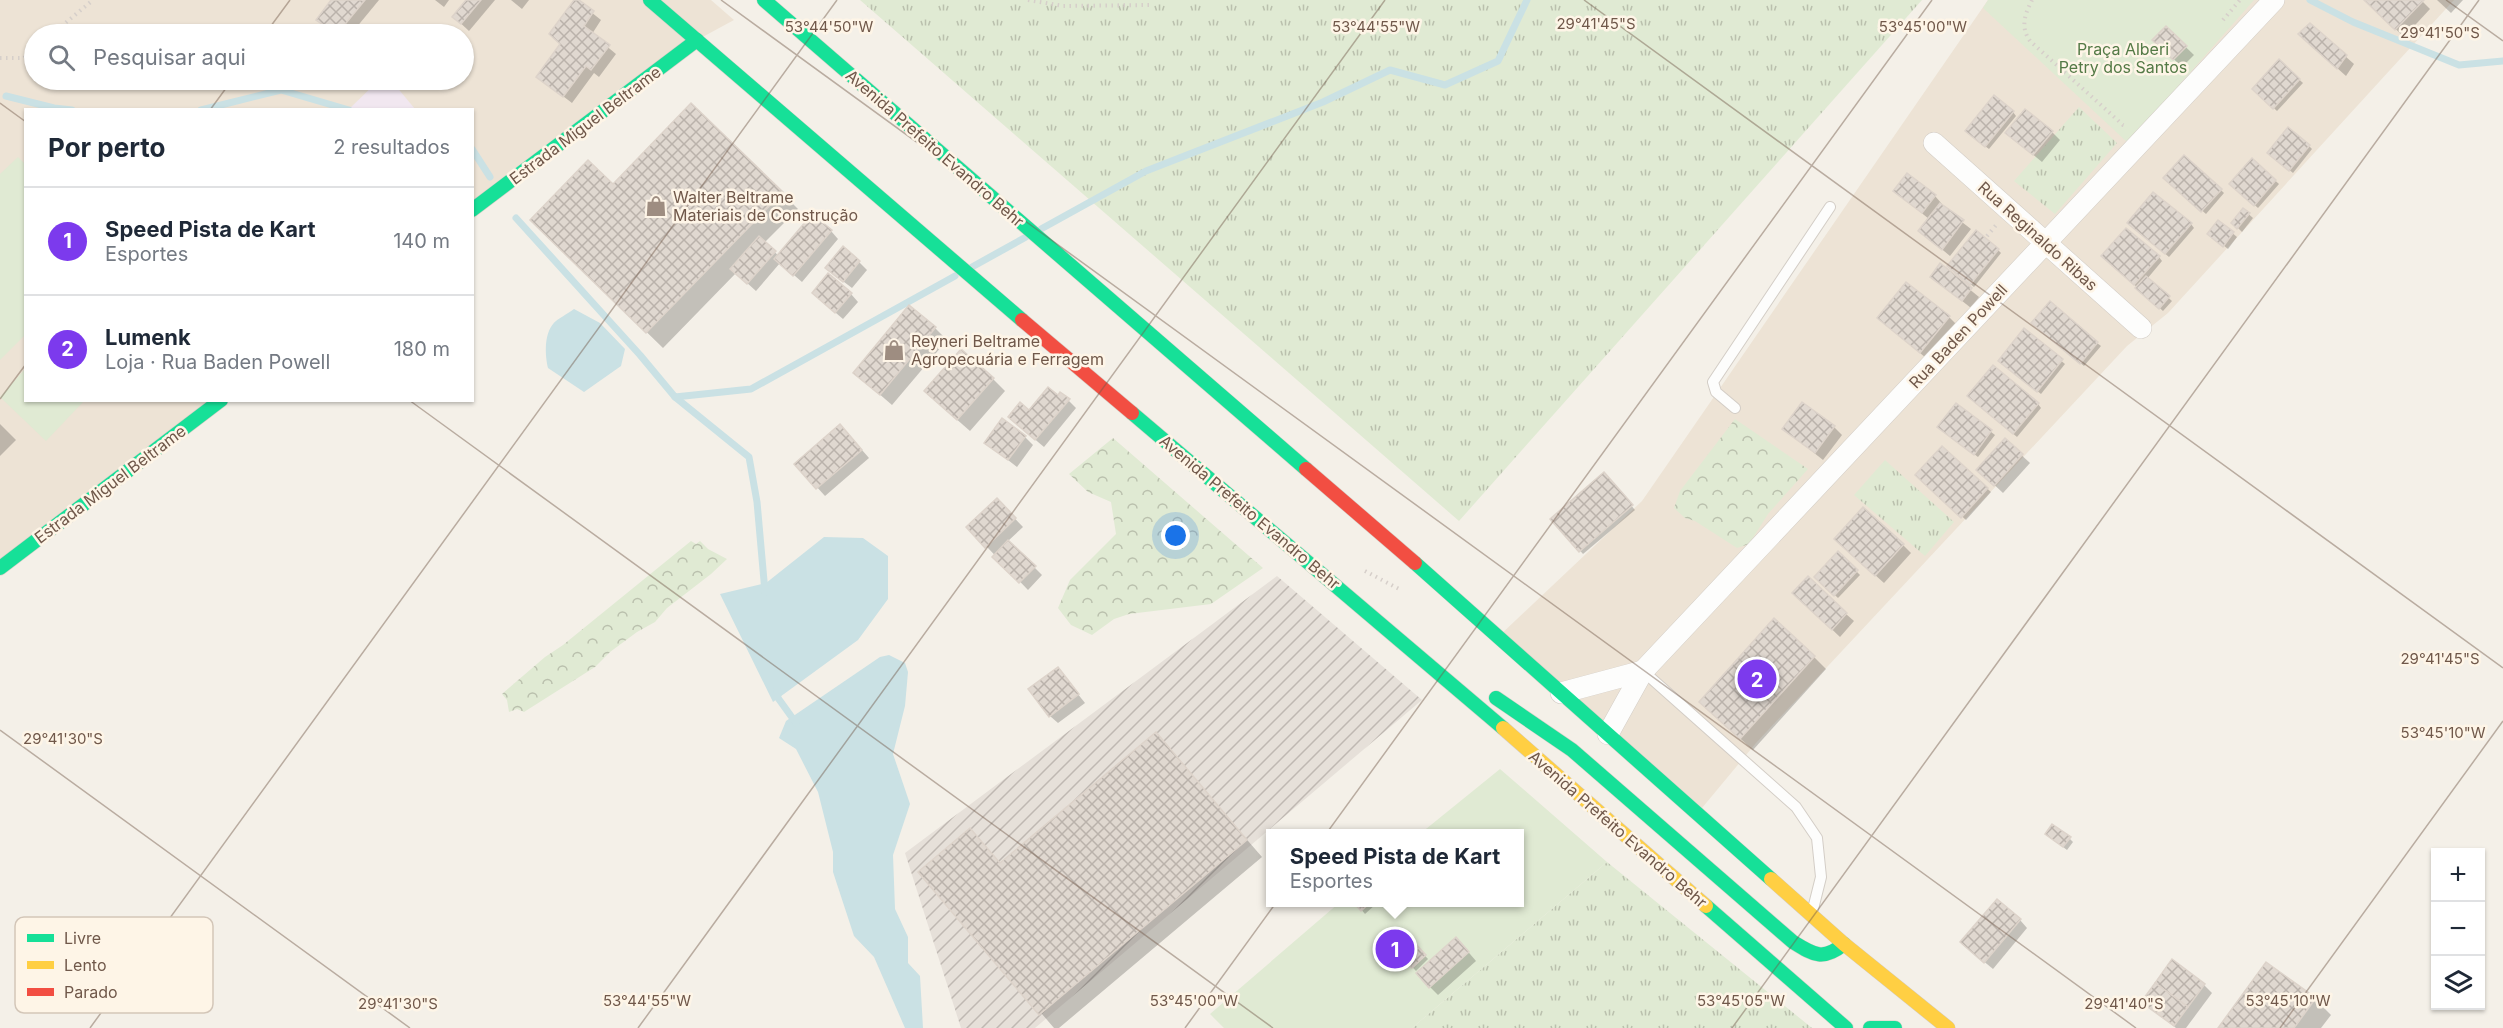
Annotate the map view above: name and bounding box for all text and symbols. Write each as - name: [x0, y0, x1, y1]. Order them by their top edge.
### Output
- text: 29°41'45"S: [1556, 14, 1636, 33]
- text: 53°44'50"W: [785, 17, 873, 36]
- text: 53°44'55"W: [1332, 17, 1420, 36]
- text: 53°45'00"W: [1879, 17, 1967, 36]
- text: 29°41'50"S: [2400, 23, 2480, 42]
- search box: [24, 24, 474, 90]
- park label: Praça Alberi Petry dos Santos: [2059, 39, 2187, 77]
- icon: search: [45, 41, 78, 74]
- text: Pesquisar aqui: [93, 44, 246, 70]
- street label: Estrada Miguel Beltrame: [505, 62, 665, 188]
- street label: Avenida Prefeito Evandro Behr: [842, 65, 1028, 231]
- text: Por perto: [48, 132, 166, 163]
- text: 2 resultados: [333, 135, 450, 159]
- street label: Rua Reginaldo Ribas: [1974, 177, 2102, 295]
- place label: Walter Beltrame Materiais de Construção: [673, 187, 858, 225]
- shop icon: Walter Beltrame Materiais de Construção: [644, 194, 668, 218]
- text: Speed Pista de Kart: [105, 216, 315, 242]
- text: 1: [63, 229, 72, 253]
- text: 140 m: [393, 229, 450, 253]
- text: Esportes: [105, 242, 188, 266]
- street label: Rua Baden Powell: [1905, 280, 2011, 392]
- text: Lumenk: [105, 324, 191, 350]
- place label: Reyneri Beltrame Agropecuária e Ferragem: [911, 331, 1104, 369]
- text: 2: [61, 337, 74, 361]
- text: 180 m: [394, 337, 450, 361]
- shop icon: Reyneri Beltrame Agropecuária e Ferragem: [882, 338, 906, 362]
- text: Loja · Rua Baden Powell: [105, 350, 330, 374]
- street label: Estrada Miguel Beltrame: [30, 421, 190, 547]
- street label: Avenida Prefeito Evandro Behr: [1156, 431, 1344, 593]
- your location: [1161, 521, 1190, 550]
- text: 29°41'45"S: [2400, 649, 2480, 668]
- pin: 2: [1738, 656, 1776, 702]
- text: 53°45'10"W: [2401, 723, 2486, 742]
- text: 29°41'30"S: [23, 729, 103, 748]
- street label: Avenida Prefeito Evandro Behr: [1525, 746, 1711, 912]
- popup: [1266, 829, 1524, 907]
- text: Speed Pista de Kart: [1290, 843, 1500, 869]
- map controls: [2431, 848, 2485, 1010]
- button: +: [2431, 848, 2485, 902]
- text: Esportes: [1290, 869, 1373, 893]
- button: −: [2431, 902, 2485, 956]
- legend: [15, 917, 213, 1013]
- pin: 1: [1376, 926, 1414, 972]
- text: Livre: [64, 928, 101, 948]
- text: Lento: [64, 955, 107, 975]
- button: layers: [2431, 956, 2485, 1010]
- text: Parado: [64, 982, 118, 1002]
- text: 53°44'55"W: [603, 991, 691, 1010]
- text: 53°45'00"W: [1150, 991, 1238, 1010]
- text: 53°45'05"W: [1697, 991, 1785, 1010]
- text: 53°45'10"W: [2246, 991, 2331, 1010]
- text: 29°41'30"S: [358, 994, 438, 1013]
- text: 29°41'40"S: [2084, 994, 2164, 1013]

